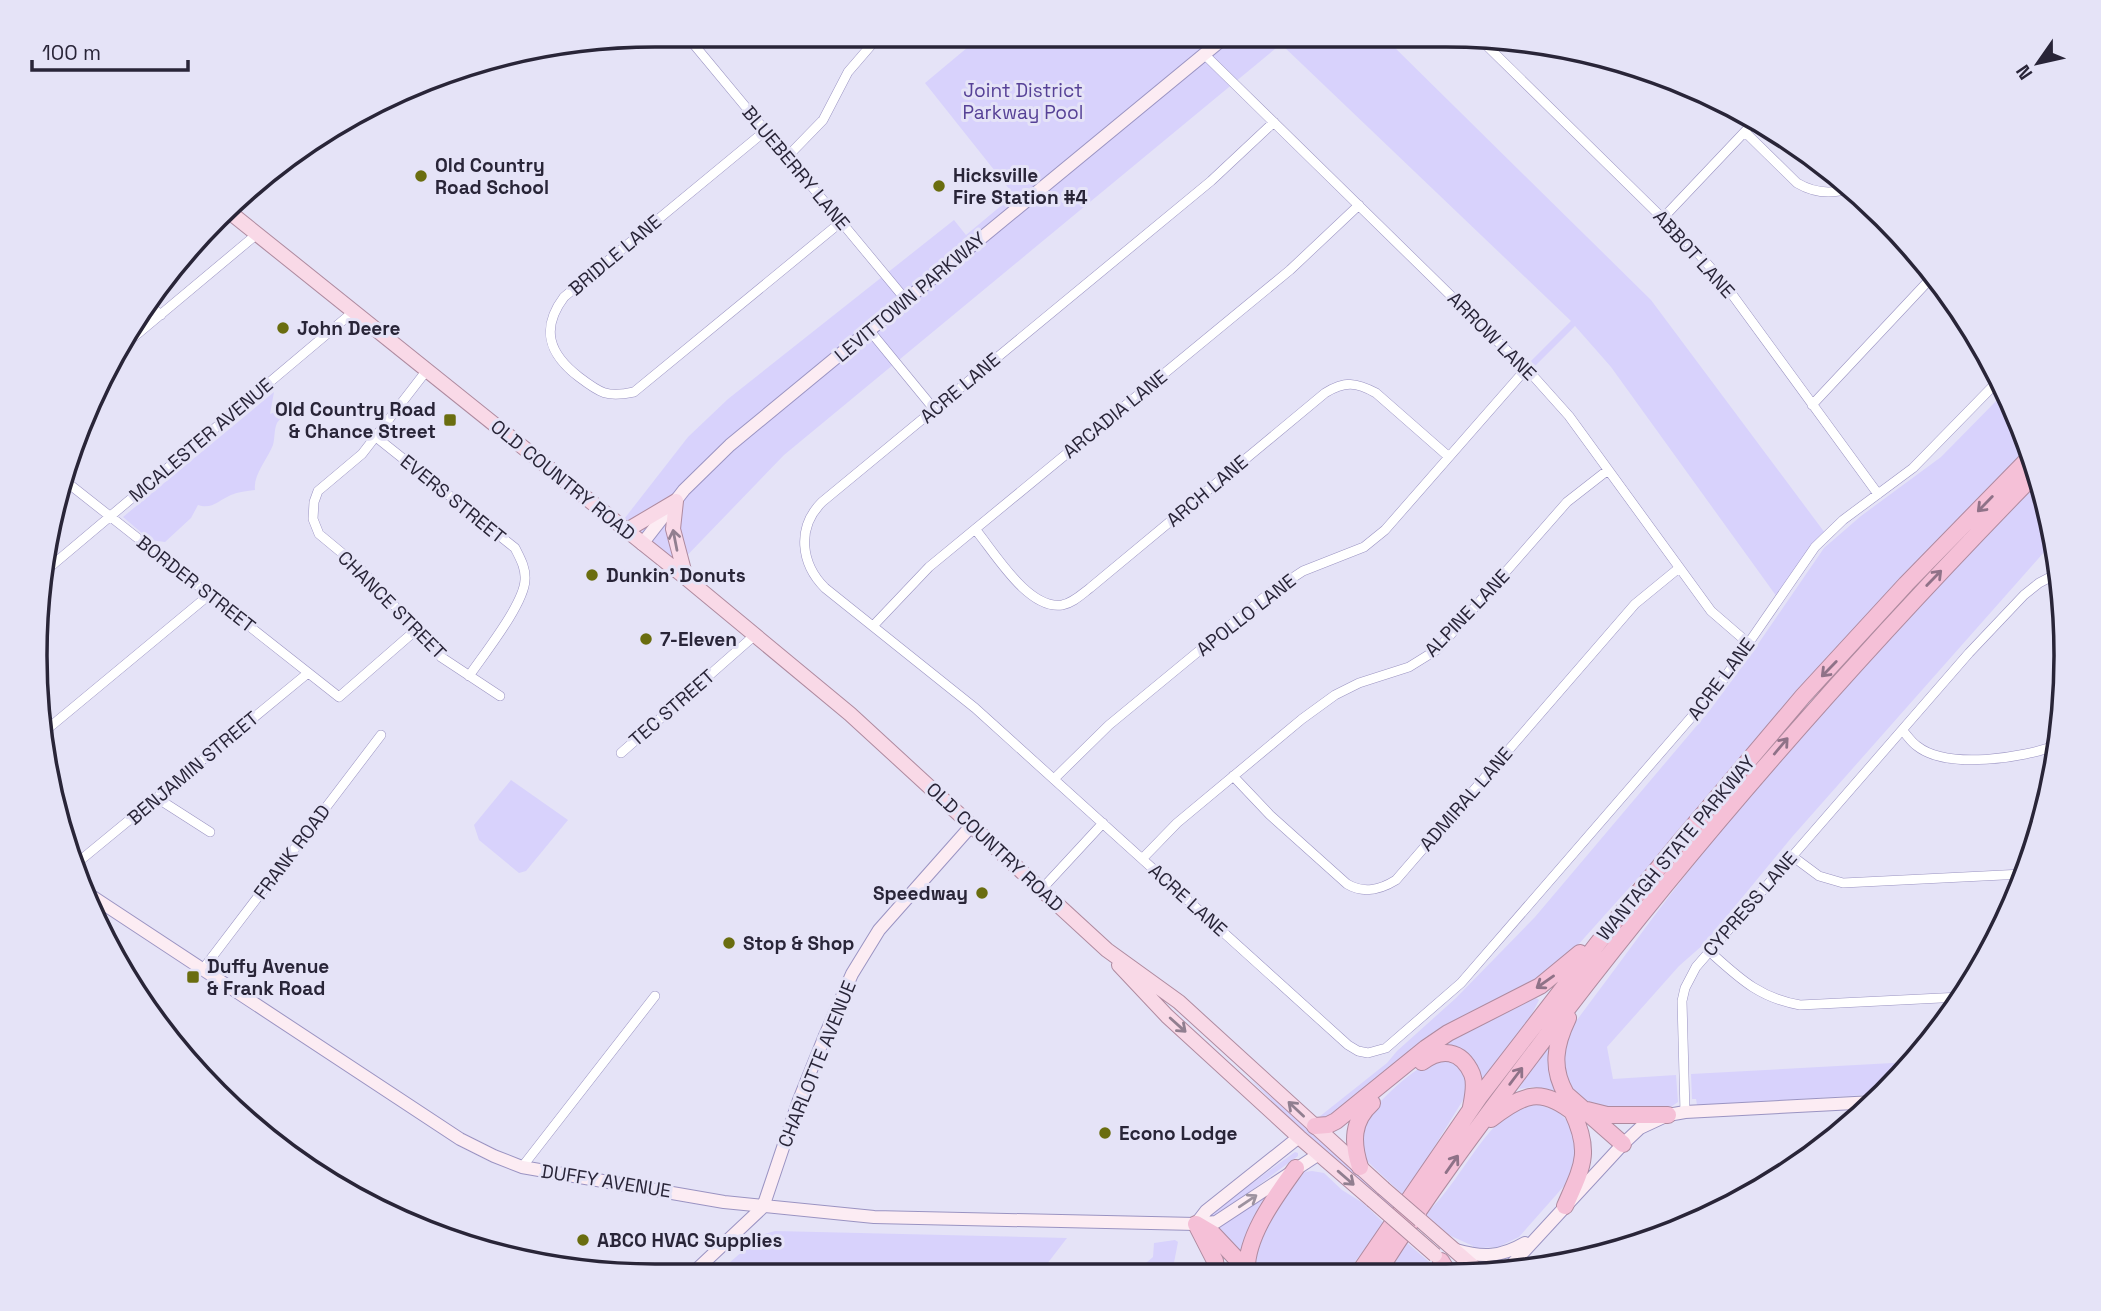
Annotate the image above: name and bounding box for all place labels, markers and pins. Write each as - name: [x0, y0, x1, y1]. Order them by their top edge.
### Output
- place label: Old Country Road School: [435, 153, 549, 200]
- place label: Hicksville Fire Station #4: [953, 163, 1088, 210]
- marker: Old Country Road School: [413, 168, 429, 184]
- marker: Hicksville Fire Station #4: [931, 178, 947, 194]
- place label: John Deere: [297, 316, 400, 341]
- marker: John Deere: [275, 320, 291, 336]
- place label: Old Country Road & Chance Street: [275, 397, 436, 444]
- marker: Old Country Road & Chance Street: [442, 412, 458, 428]
- place label: Dunkin' Donuts: [606, 563, 746, 588]
- marker: Dunkin' Donuts: [584, 567, 600, 583]
- place label: 7-Eleven: [660, 627, 737, 652]
- marker: 7-Eleven: [638, 631, 654, 647]
- place label: Speedway: [873, 881, 968, 906]
- marker: Speedway: [974, 885, 990, 901]
- place label: Stop & Shop: [743, 931, 854, 956]
- marker: Stop & Shop: [721, 935, 737, 951]
- place label: Duffy Avenue & Frank Road: [207, 954, 329, 1001]
- marker: Duffy Avenue & Frank Road: [185, 969, 201, 985]
- place label: Econo Lodge: [1119, 1121, 1238, 1146]
- marker: Econo Lodge: [1097, 1125, 1113, 1141]
- place label: ABCO HVAC Supplies: [597, 1228, 782, 1253]
- marker: ABCO HVAC Supplies: [575, 1232, 591, 1248]

